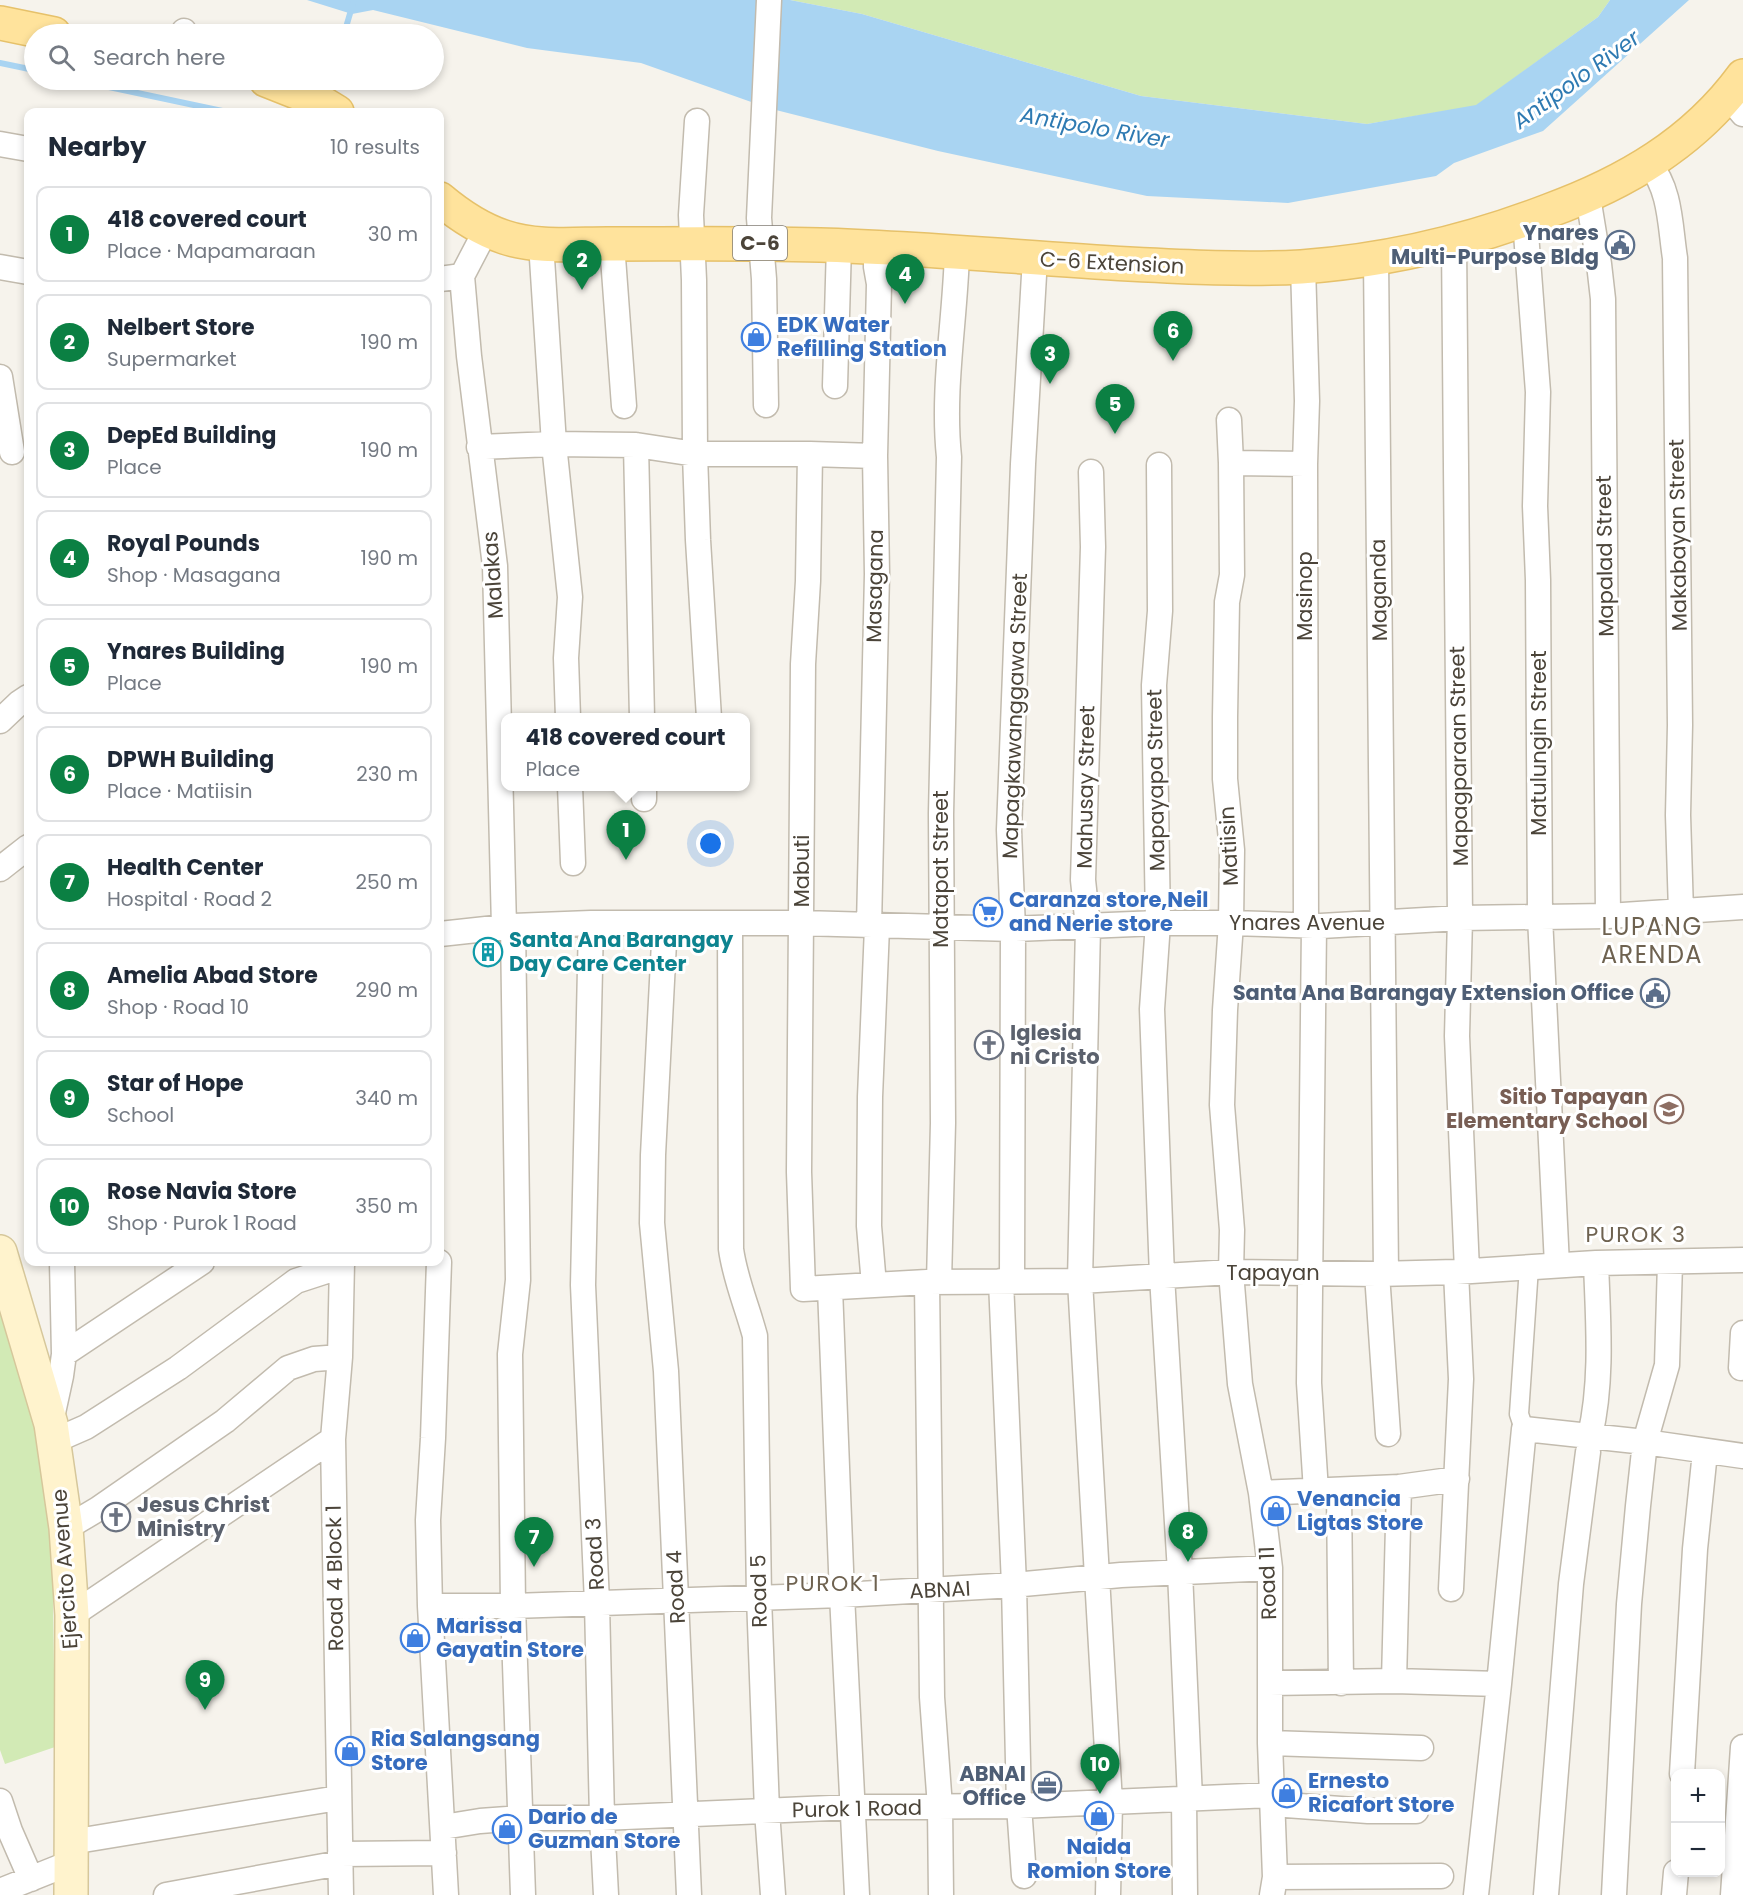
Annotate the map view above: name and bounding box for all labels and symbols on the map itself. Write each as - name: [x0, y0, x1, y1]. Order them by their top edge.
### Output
- water label: Antipolo River: [1506, 22, 1647, 137]
- water label: Antipolo River: [1017, 99, 1172, 156]
- place label: Ynares Multi-Purpose Bldg: [1391, 218, 1599, 271]
- road number: C-6: [733, 226, 787, 260]
- public building icon: Ynares Multi-Purpose Bldg: [1604, 229, 1636, 261]
- pin: 2: [562, 240, 602, 290]
- street label: C-6 Extension: [1039, 244, 1185, 281]
- pin: 4: [886, 254, 924, 304]
- place label: EDK Water Refilling Station: [777, 310, 947, 363]
- pin: 6: [1154, 312, 1192, 361]
- shop icon: EDK Water Refilling Station: [740, 321, 772, 353]
- pin: 3: [1030, 334, 1070, 384]
- pin: 5: [1096, 384, 1134, 434]
- street label: Makabayan Street: [1661, 439, 1694, 631]
- street label: Mapalad Street: [1589, 475, 1620, 637]
- street label: Masagana: [859, 529, 890, 643]
- street label: Malakas: [475, 530, 510, 620]
- street label: Maganda: [1363, 539, 1394, 642]
- street label: Masinop: [1290, 551, 1319, 641]
- street label: Mapagkawanggawa Street: [995, 573, 1034, 859]
- street label: Mapagparaan Street: [1442, 646, 1475, 866]
- street label: Matulungin Street: [1524, 650, 1553, 836]
- street label: Mapayapa Street: [1139, 689, 1172, 871]
- street label: Mahusay Street: [1070, 705, 1101, 869]
- street label: Matapat Street: [926, 790, 955, 948]
- street label: Matiisin: [1212, 805, 1245, 887]
- pin: 1: [606, 810, 646, 860]
- your location: [696, 829, 725, 858]
- street label: Mabuti: [787, 835, 816, 907]
- place label: Caranza store,Neil and Nerie store: [1009, 885, 1208, 938]
- supermarket icon: Caranza store,Neil and Nerie store: [972, 896, 1004, 928]
- street label: Ynares Avenue: [1229, 908, 1385, 937]
- district label: LUPANG ARENDA: [1601, 910, 1703, 971]
- place label: Santa Ana Barangay Day Care Center: [509, 925, 734, 978]
- building icon: Santa Ana Barangay Day Care Center: [472, 936, 504, 968]
- public building icon: Santa Ana Barangay Extension Office: [1639, 977, 1671, 1009]
- place label: Santa Ana Barangay Extension Office: [1233, 978, 1634, 1007]
- place label: Iglesia ni Cristo: [1010, 1018, 1100, 1071]
- church icon: Iglesia ni Cristo: [973, 1029, 1005, 1061]
- place label: Sitio Tapayan Elementary School: [1446, 1082, 1648, 1135]
- school or university icon: Sitio Tapayan Elementary School: [1653, 1093, 1685, 1125]
- district label: PUROK 3: [1586, 1219, 1686, 1250]
- street label: Tapayan: [1226, 1258, 1320, 1287]
- place label: Venancia Ligtas Store: [1297, 1484, 1423, 1537]
- street label: Ejercito Avenue: [44, 1488, 85, 1650]
- place label: Jesus Christ Ministry: [137, 1490, 270, 1543]
- shop icon: Venancia Ligtas Store: [1260, 1495, 1292, 1527]
- church icon: Jesus Christ Ministry: [100, 1501, 132, 1533]
- street label: Road 4 Block 1: [319, 1505, 350, 1651]
- pin: 8: [1168, 1512, 1208, 1562]
- street label: Road 3: [578, 1517, 611, 1591]
- pin: 7: [514, 1518, 554, 1567]
- street label: Road 11: [1252, 1546, 1283, 1620]
- street label: Road 4: [659, 1550, 692, 1624]
- street label: Road 5: [743, 1554, 774, 1628]
- district label: PUROK 1: [786, 1568, 880, 1599]
- street label: ABNAI: [909, 1573, 971, 1606]
- place label: Marissa Gayatin Store: [436, 1611, 584, 1664]
- shop icon: Marissa Gayatin Store: [399, 1622, 431, 1654]
- pin: 9: [186, 1660, 224, 1710]
- place label: Ria Salangsang Store: [371, 1724, 540, 1777]
- shop icon: Ria Salangsang Store: [334, 1735, 366, 1767]
- pin: 10: [1080, 1744, 1120, 1794]
- place label: ABNAI Office: [959, 1759, 1026, 1812]
- place label: Ernesto Ricafort Store: [1308, 1766, 1455, 1819]
- office icon: ABNAI Office: [1031, 1770, 1063, 1802]
- shop icon: Ernesto Ricafort Store: [1271, 1777, 1303, 1809]
- street label: Purok 1 Road: [792, 1793, 922, 1824]
- shop icon: Naida Romion Store: [1083, 1800, 1115, 1832]
- place label: Dario de Guzman Store: [528, 1802, 680, 1855]
- shop icon: Dario de Guzman Store: [491, 1813, 523, 1845]
- place label: Naida Romion Store: [1027, 1832, 1171, 1885]

